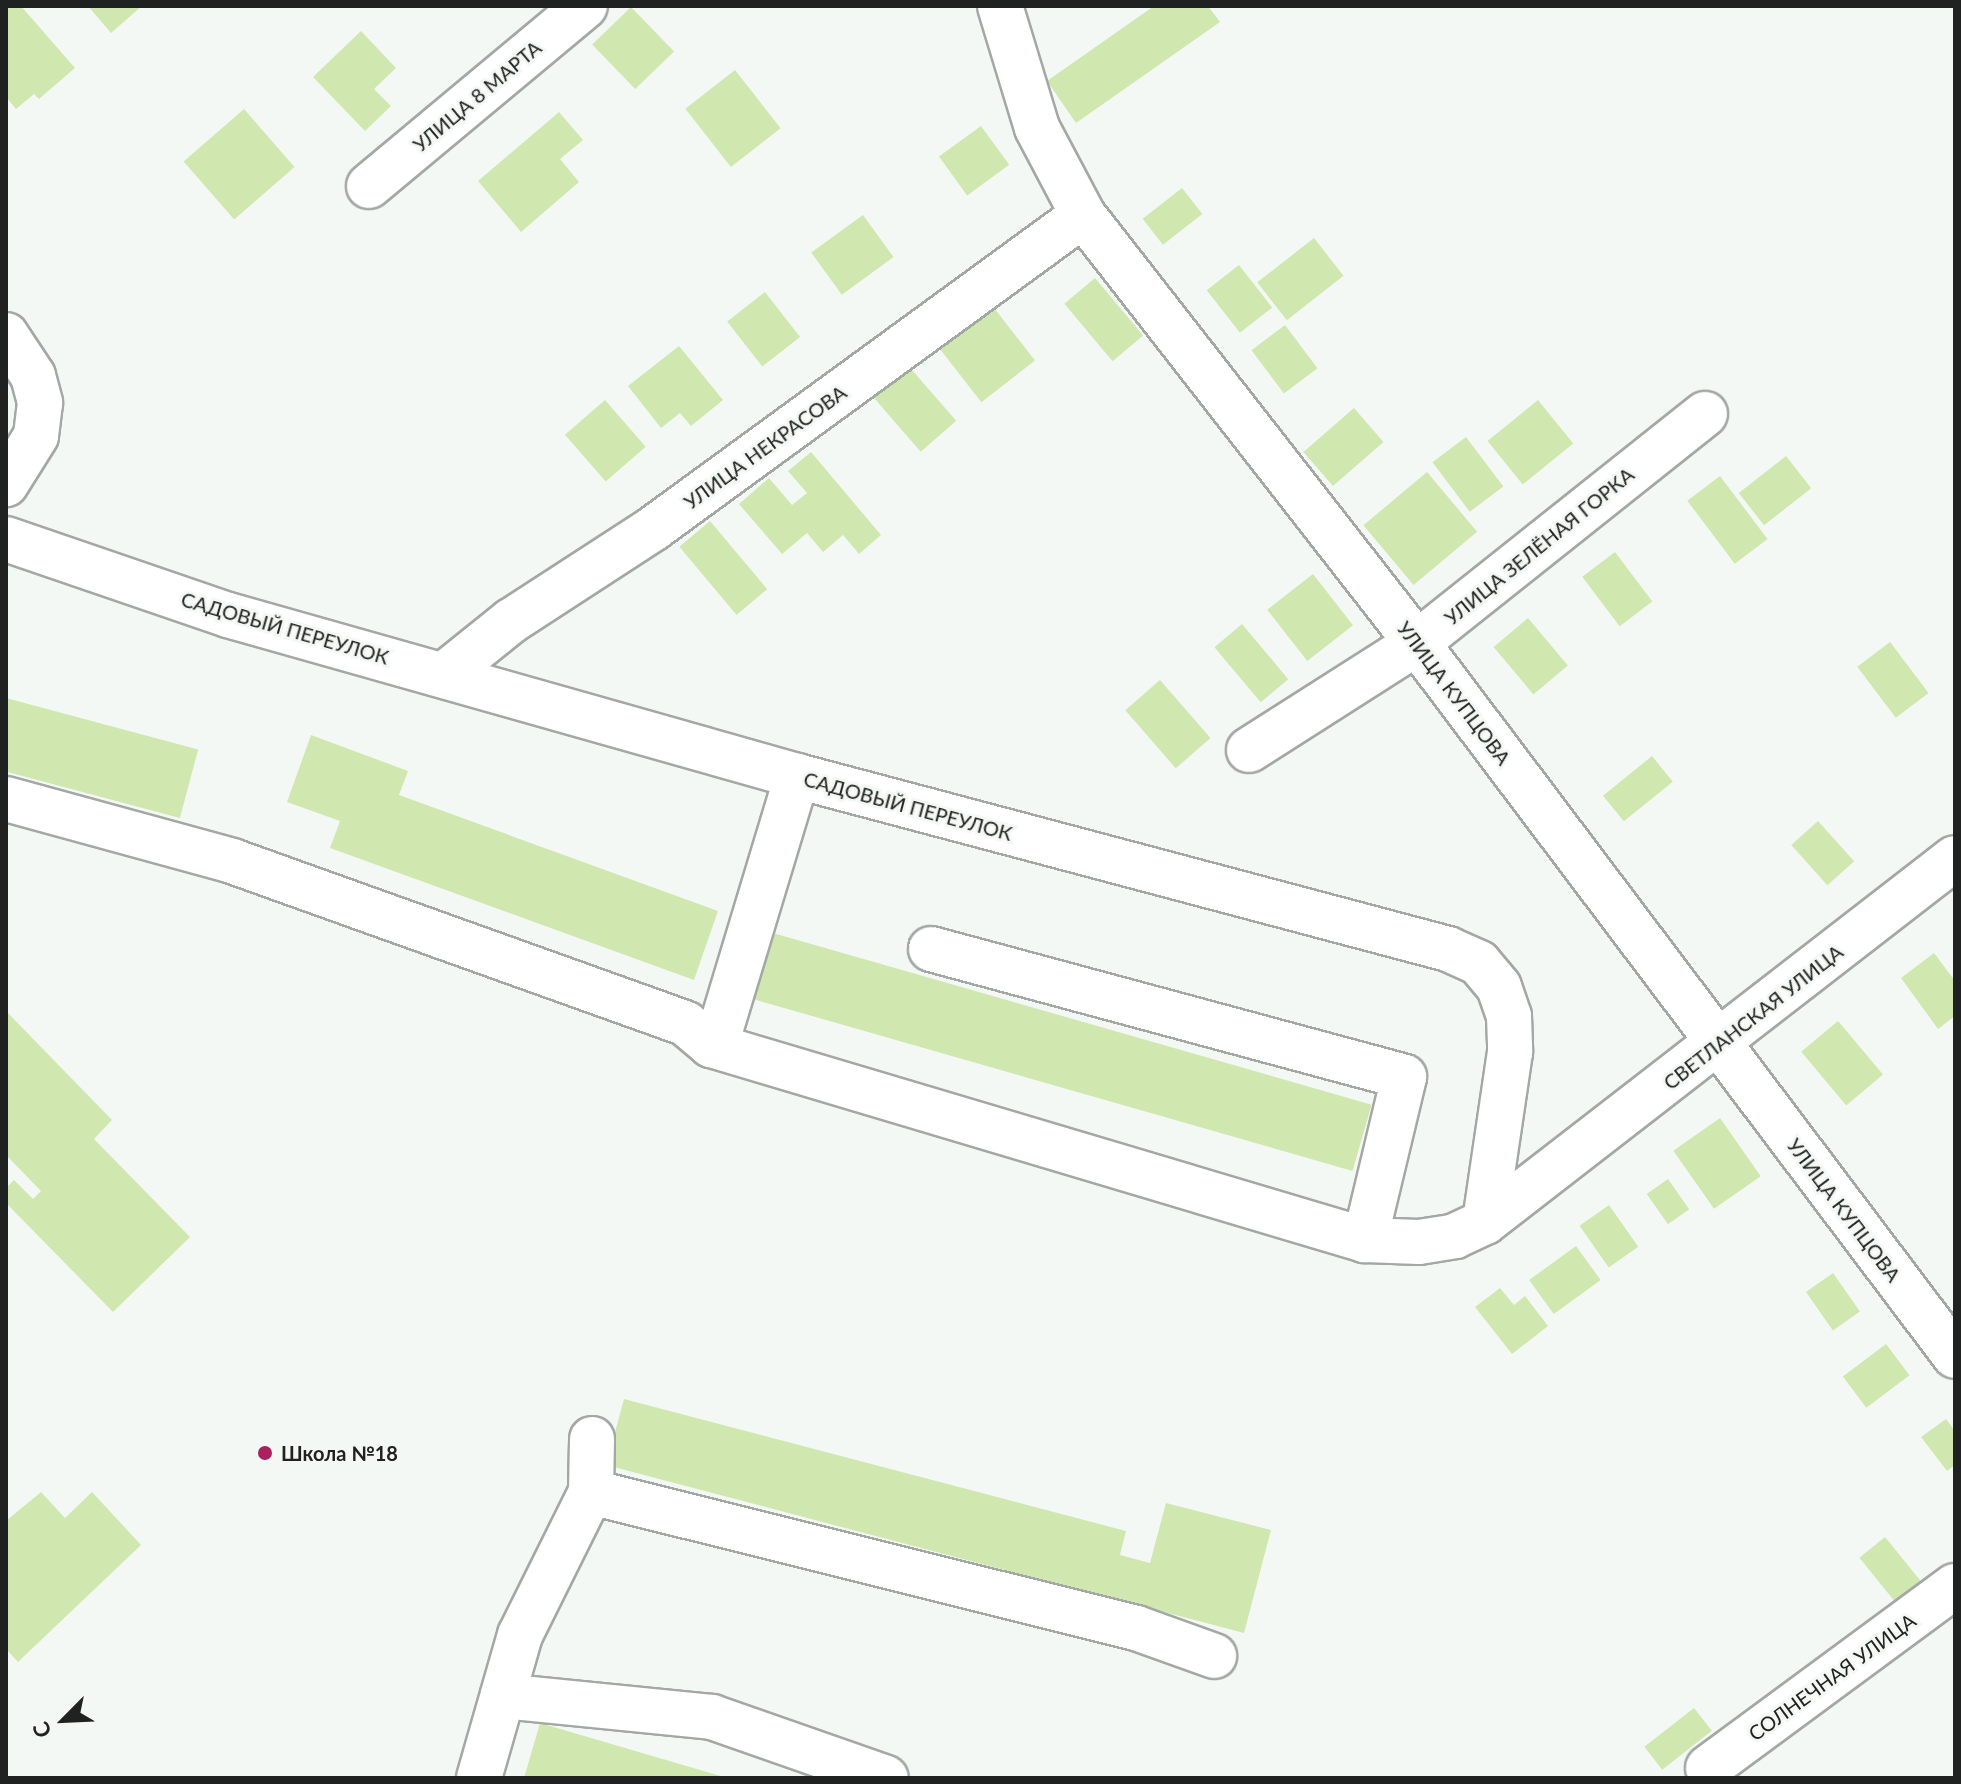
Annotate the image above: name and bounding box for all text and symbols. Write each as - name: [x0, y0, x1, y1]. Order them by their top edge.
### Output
- street label: УЛИЦА 8 МАРТА: [408, 35, 546, 157]
- street label: УЛИЦА НЕКРАСОВА: [679, 380, 851, 514]
- street label: УЛИЦА ЗЕЛЁНАЯ ГОРКА: [1439, 462, 1639, 630]
- street label: САДОВЫЙ ПЕРЕУЛОК: [178, 587, 392, 669]
- street label: УЛИЦА КУПЦОВА: [1392, 617, 1516, 769]
- street label: САДОВЫЙ ПЕРЕУЛОК: [801, 767, 1015, 845]
- street label: СВЕТЛАНСКАЯ УЛИЦА: [1659, 940, 1847, 1094]
- street label: УЛИЦА КУПЦОВА: [1782, 1134, 1906, 1286]
- place label: Школа №18: [281, 1441, 398, 1465]
- marker: Школа №18: [256, 1444, 274, 1462]
- street label: СОЛНЕЧНАЯ УЛИЦА: [1744, 1608, 1920, 1746]
- north arrow: [24, 1680, 104, 1760]
- text: С: [26, 1718, 57, 1742]

